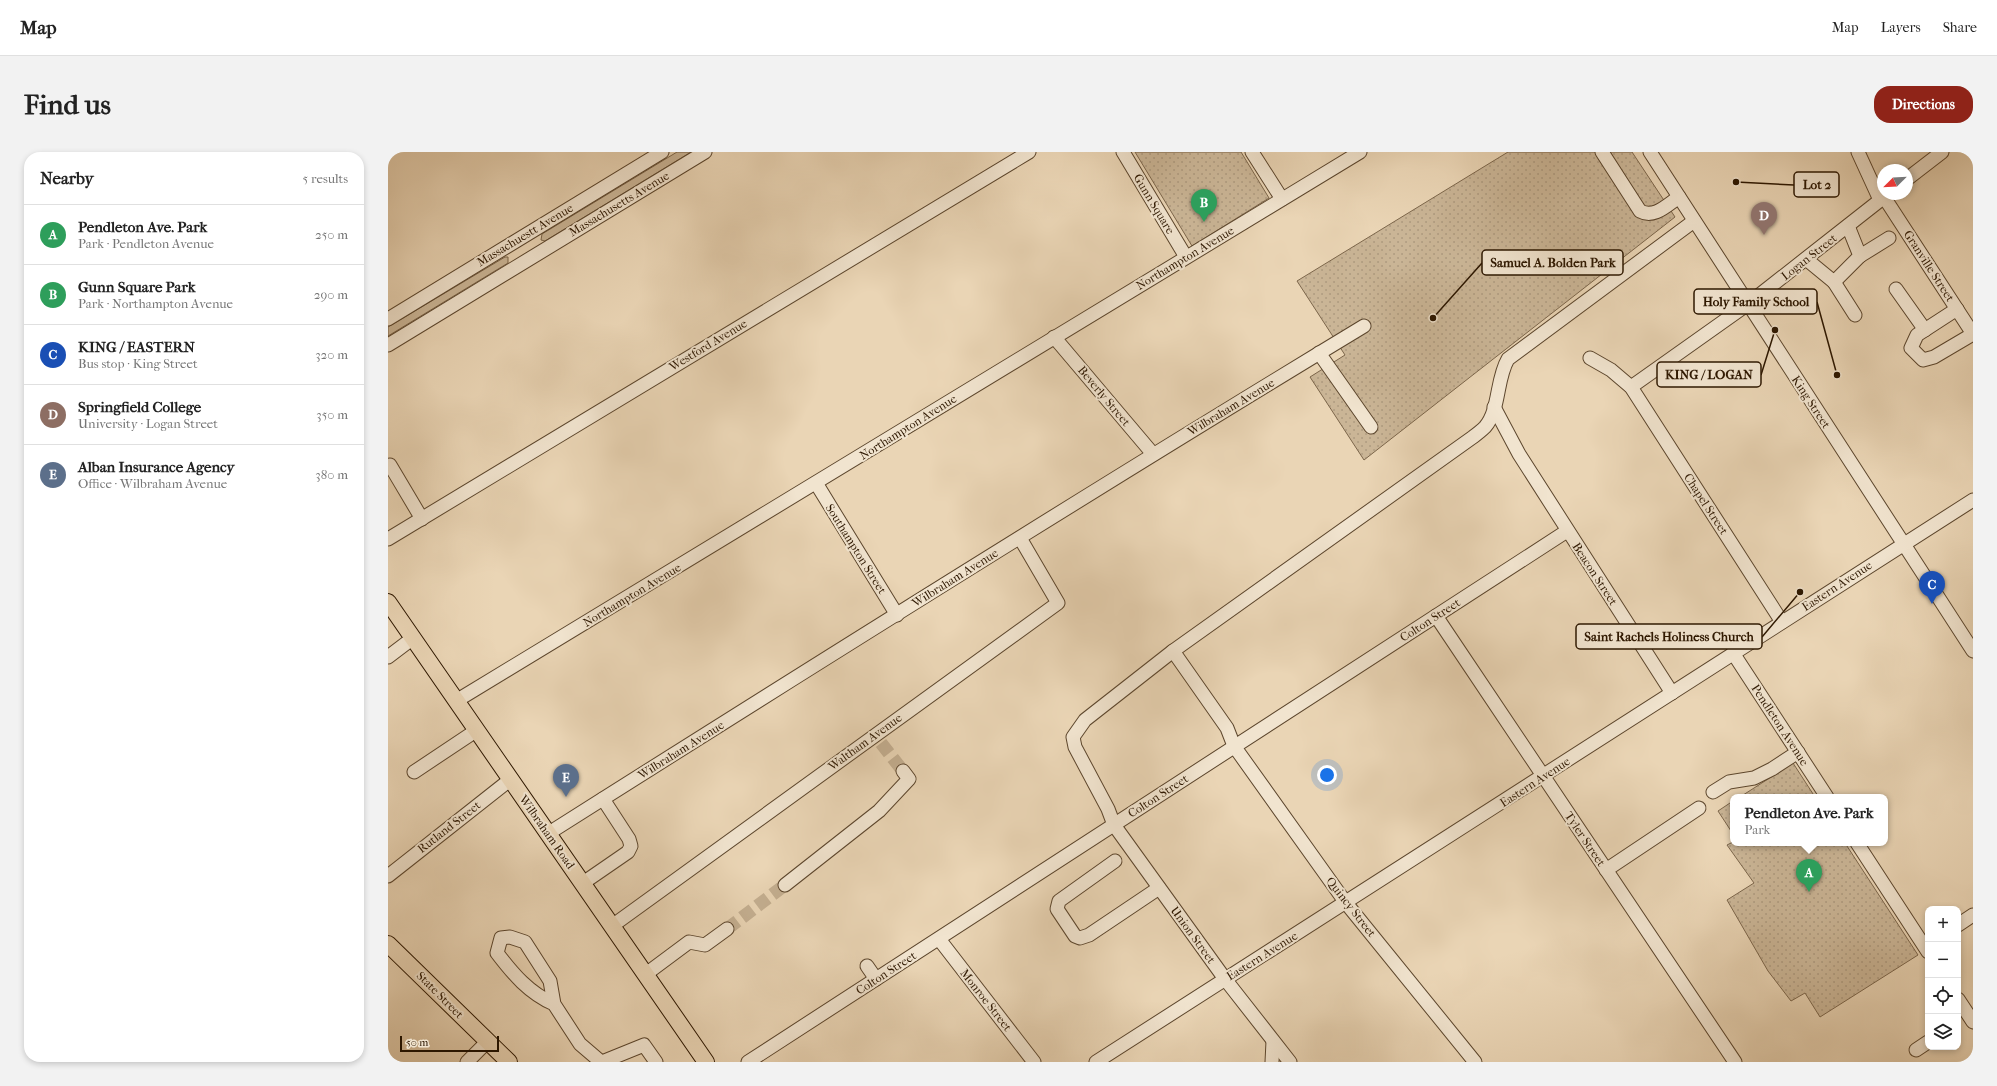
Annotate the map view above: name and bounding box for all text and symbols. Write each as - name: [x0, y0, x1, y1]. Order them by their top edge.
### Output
- text: Map: [20, 17, 56, 39]
- text: Map: [1832, 19, 1859, 36]
- text: Layers: [1881, 19, 1921, 36]
- text: Share: [1943, 19, 1977, 36]
- button: Directions: [1874, 86, 1973, 123]
- text: Find us: [24, 88, 111, 121]
- north arrow: [1877, 164, 1913, 200]
- text: Nearby: [40, 168, 94, 188]
- street label: Massachusetts Avenue: [566, 169, 672, 239]
- text: 5 results: [303, 171, 348, 186]
- street label: Gunn Square: [1131, 171, 1177, 237]
- callout: Lot 2: [1794, 172, 1839, 197]
- text: Lot 2: [1803, 177, 1832, 192]
- pin: B: [1191, 189, 1217, 222]
- street label: Massachuestt Avenue: [474, 201, 576, 269]
- pin: D: [1751, 202, 1777, 235]
- text: Pendleton Ave. Park: [78, 218, 207, 236]
- street label: Northampton Avenue: [1134, 223, 1237, 293]
- text: A: [49, 227, 57, 242]
- text: 250 m: [315, 227, 348, 242]
- street label: Granville Street: [1901, 228, 1958, 305]
- street label: Logan Street: [1778, 231, 1840, 283]
- text: Park · Pendleton Avenue: [78, 236, 214, 251]
- callout: Samuel A. Bolden Park: [1482, 250, 1623, 275]
- text: Samuel A. Bolden Park: [1490, 255, 1617, 270]
- text: Gunn Square Park: [78, 278, 195, 296]
- text: B: [49, 287, 57, 302]
- text: 290 m: [314, 287, 348, 302]
- callout: Holy Family School: [1694, 289, 1817, 314]
- text: Holy Family School: [1703, 294, 1810, 310]
- text: Park · Northampton Avenue: [78, 296, 233, 311]
- street label: Westford Avenue: [666, 316, 749, 374]
- text: KING / EASTERN: [78, 338, 195, 356]
- text: C: [49, 347, 57, 362]
- text: 320 m: [315, 347, 348, 362]
- text: Bus stop · King Street: [78, 356, 198, 371]
- callout: KING / LOGAN: [1657, 362, 1761, 387]
- street label: Beverly Street: [1075, 363, 1134, 429]
- text: KING / LOGAN: [1665, 367, 1753, 382]
- street label: King Street: [1789, 373, 1834, 432]
- street label: Wilbraham Avenue: [1184, 375, 1277, 439]
- street label: Northampton Avenue: [857, 391, 959, 463]
- text: Springfield College: [78, 398, 201, 416]
- text: D: [48, 407, 58, 422]
- text: 350 m: [316, 407, 348, 422]
- text: University · Logan Street: [78, 416, 218, 431]
- text: Alban Insurance Agency: [78, 458, 235, 476]
- text: E: [49, 467, 57, 482]
- text: 380 m: [315, 467, 348, 482]
- street label: Chapel Street: [1681, 471, 1731, 538]
- text: Office · Wilbraham Avenue: [78, 476, 227, 491]
- street label: Southampton Street: [823, 501, 890, 597]
- street label: Beacon Street: [1570, 540, 1621, 609]
- street label: Wilbraham Avenue: [908, 546, 1001, 611]
- street label: Eastern Avenue: [1799, 558, 1875, 614]
- street label: Northampton Avenue: [581, 560, 684, 630]
- pin: C: [1919, 571, 1945, 604]
- street label: Colton Street: [1397, 595, 1463, 645]
- callout: Saint Rachels Holiness Church: [1576, 624, 1762, 649]
- text: Saint Rachels Holiness Church: [1584, 629, 1755, 644]
- street label: Pendleton Avenue: [1749, 682, 1812, 768]
- street label: Waltham Avenue: [825, 711, 905, 774]
- street label: Wilbraham Avenue: [634, 718, 727, 783]
- street label: Eastern Avenue: [1497, 754, 1573, 810]
- pin: E: [553, 764, 579, 797]
- your location: [1317, 765, 1337, 785]
- street label: Colton Street: [1125, 771, 1191, 821]
- street label: Wilbraham Road: [516, 792, 578, 872]
- popup: [1730, 794, 1888, 846]
- street label: Rutland Street: [415, 798, 484, 856]
- text: Pendleton Ave. Park: [1744, 804, 1874, 822]
- street label: Tyler Street: [1562, 809, 1609, 869]
- text: Park: [1744, 822, 1770, 837]
- pin: A: [1796, 859, 1822, 892]
- street label: Quincy Street: [1323, 874, 1379, 940]
- street label: Union Street: [1168, 904, 1219, 967]
- map controls: [1925, 906, 1961, 1050]
- button: +: [1925, 906, 1961, 942]
- street label: Eastern Avenue: [1224, 929, 1300, 983]
- button: −: [1925, 942, 1961, 978]
- street label: Colton Street: [853, 948, 919, 998]
- street label: Monroe Street: [957, 966, 1015, 1034]
- street label: State Street: [414, 969, 467, 1022]
- button: locate: [1925, 978, 1961, 1014]
- button: layers: [1925, 1014, 1961, 1050]
- scale bar: [400, 1034, 499, 1053]
- text: 50 m: [406, 1036, 428, 1049]

